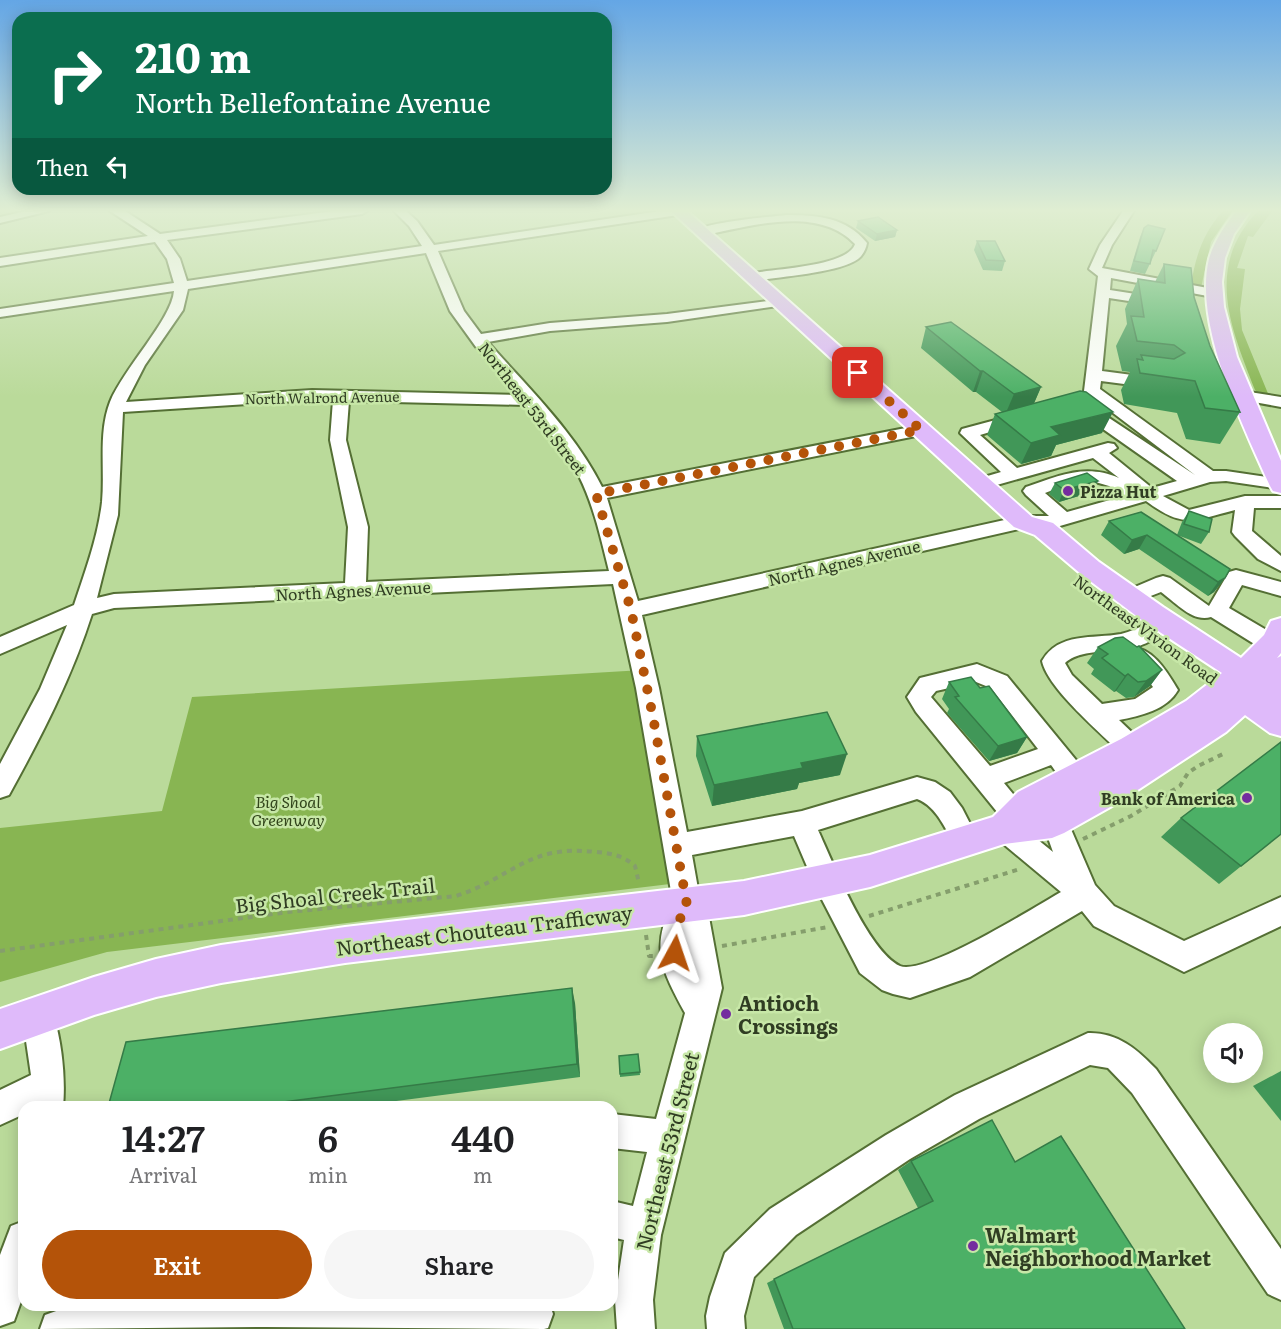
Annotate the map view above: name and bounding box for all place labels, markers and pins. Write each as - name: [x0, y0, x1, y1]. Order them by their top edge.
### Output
- pin: [832, 347, 883, 398]
- place label: Pizza Hut: [1080, 479, 1156, 503]
- marker: Pizza Hut: [1061, 484, 1075, 498]
- place label: Bank of America: [1101, 786, 1236, 810]
- marker: Bank of America: [1240, 791, 1254, 805]
- place label: Antioch Crossings: [738, 987, 838, 1040]
- marker: Antioch Crossings: [719, 1007, 733, 1021]
- place label: Walmart Neighborhood Market: [985, 1219, 1211, 1272]
- marker: Walmart Neighborhood Market: [966, 1239, 980, 1253]

